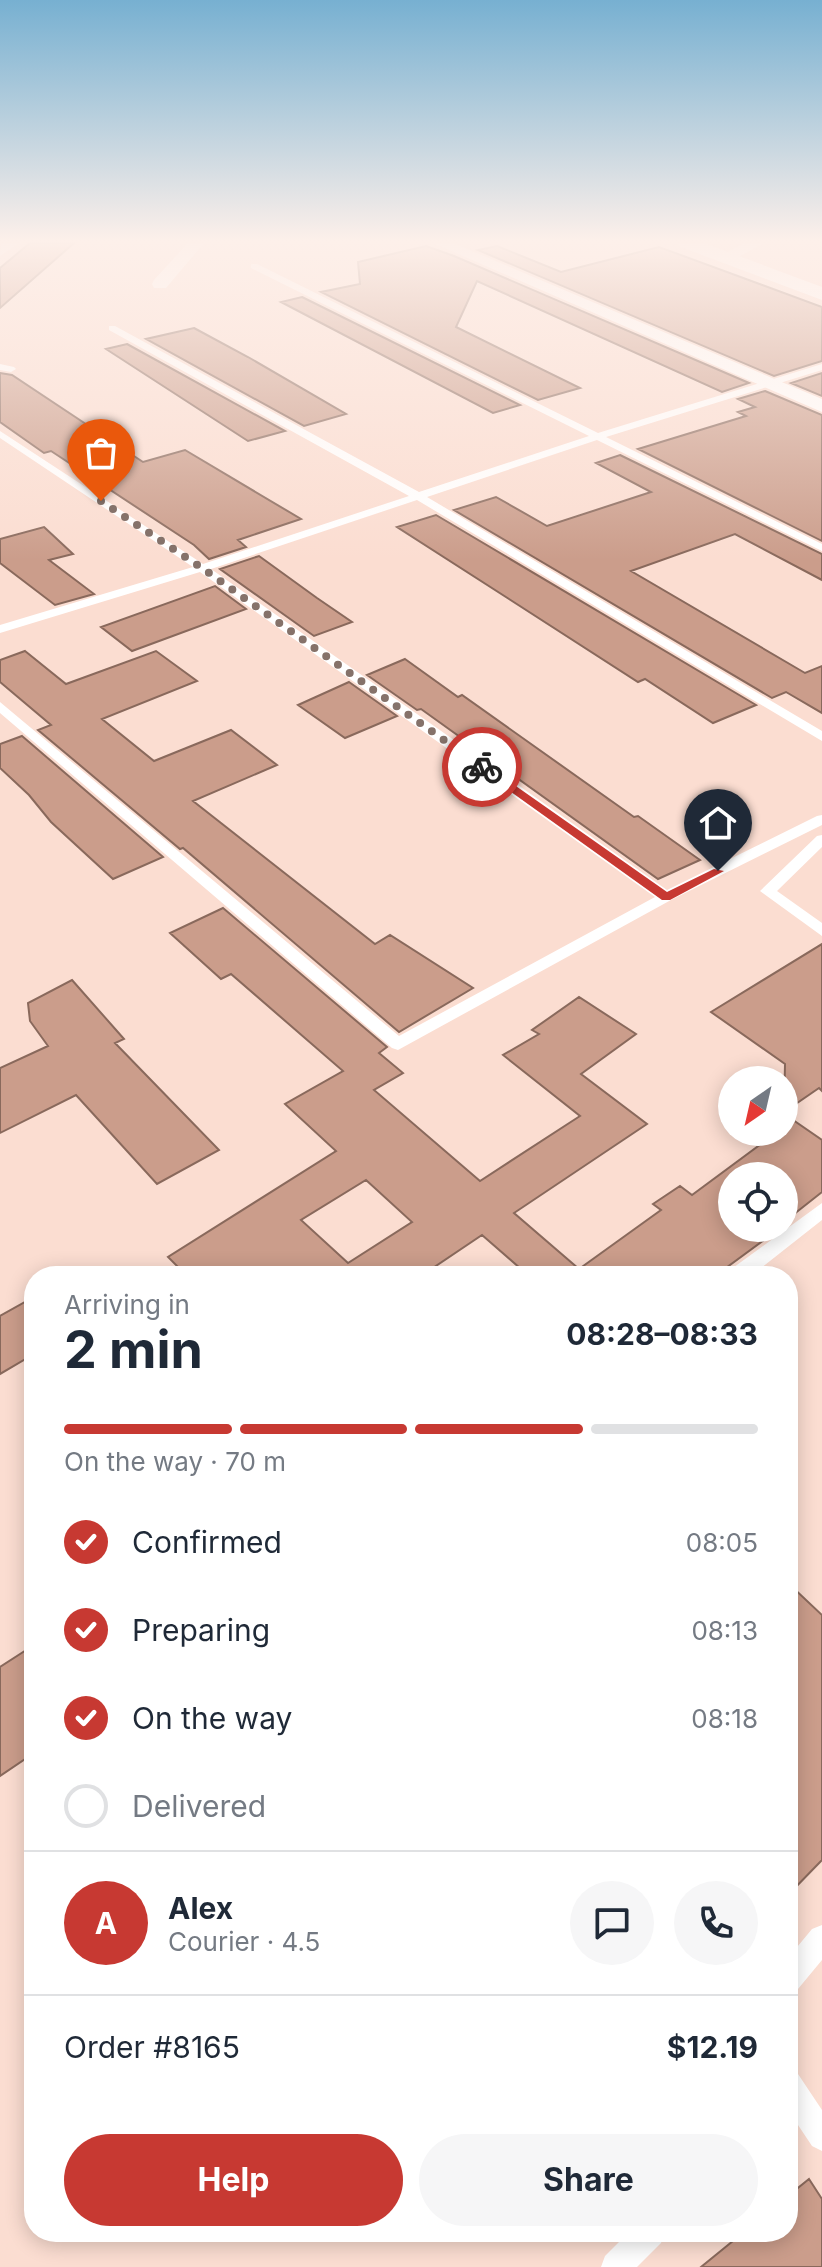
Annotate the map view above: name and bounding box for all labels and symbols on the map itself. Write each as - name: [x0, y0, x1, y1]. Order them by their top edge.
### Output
- pin: [67, 419, 135, 501]
- courier: [442, 727, 522, 807]
- pin: [684, 789, 752, 871]
- north arrow: [718, 1066, 798, 1146]

